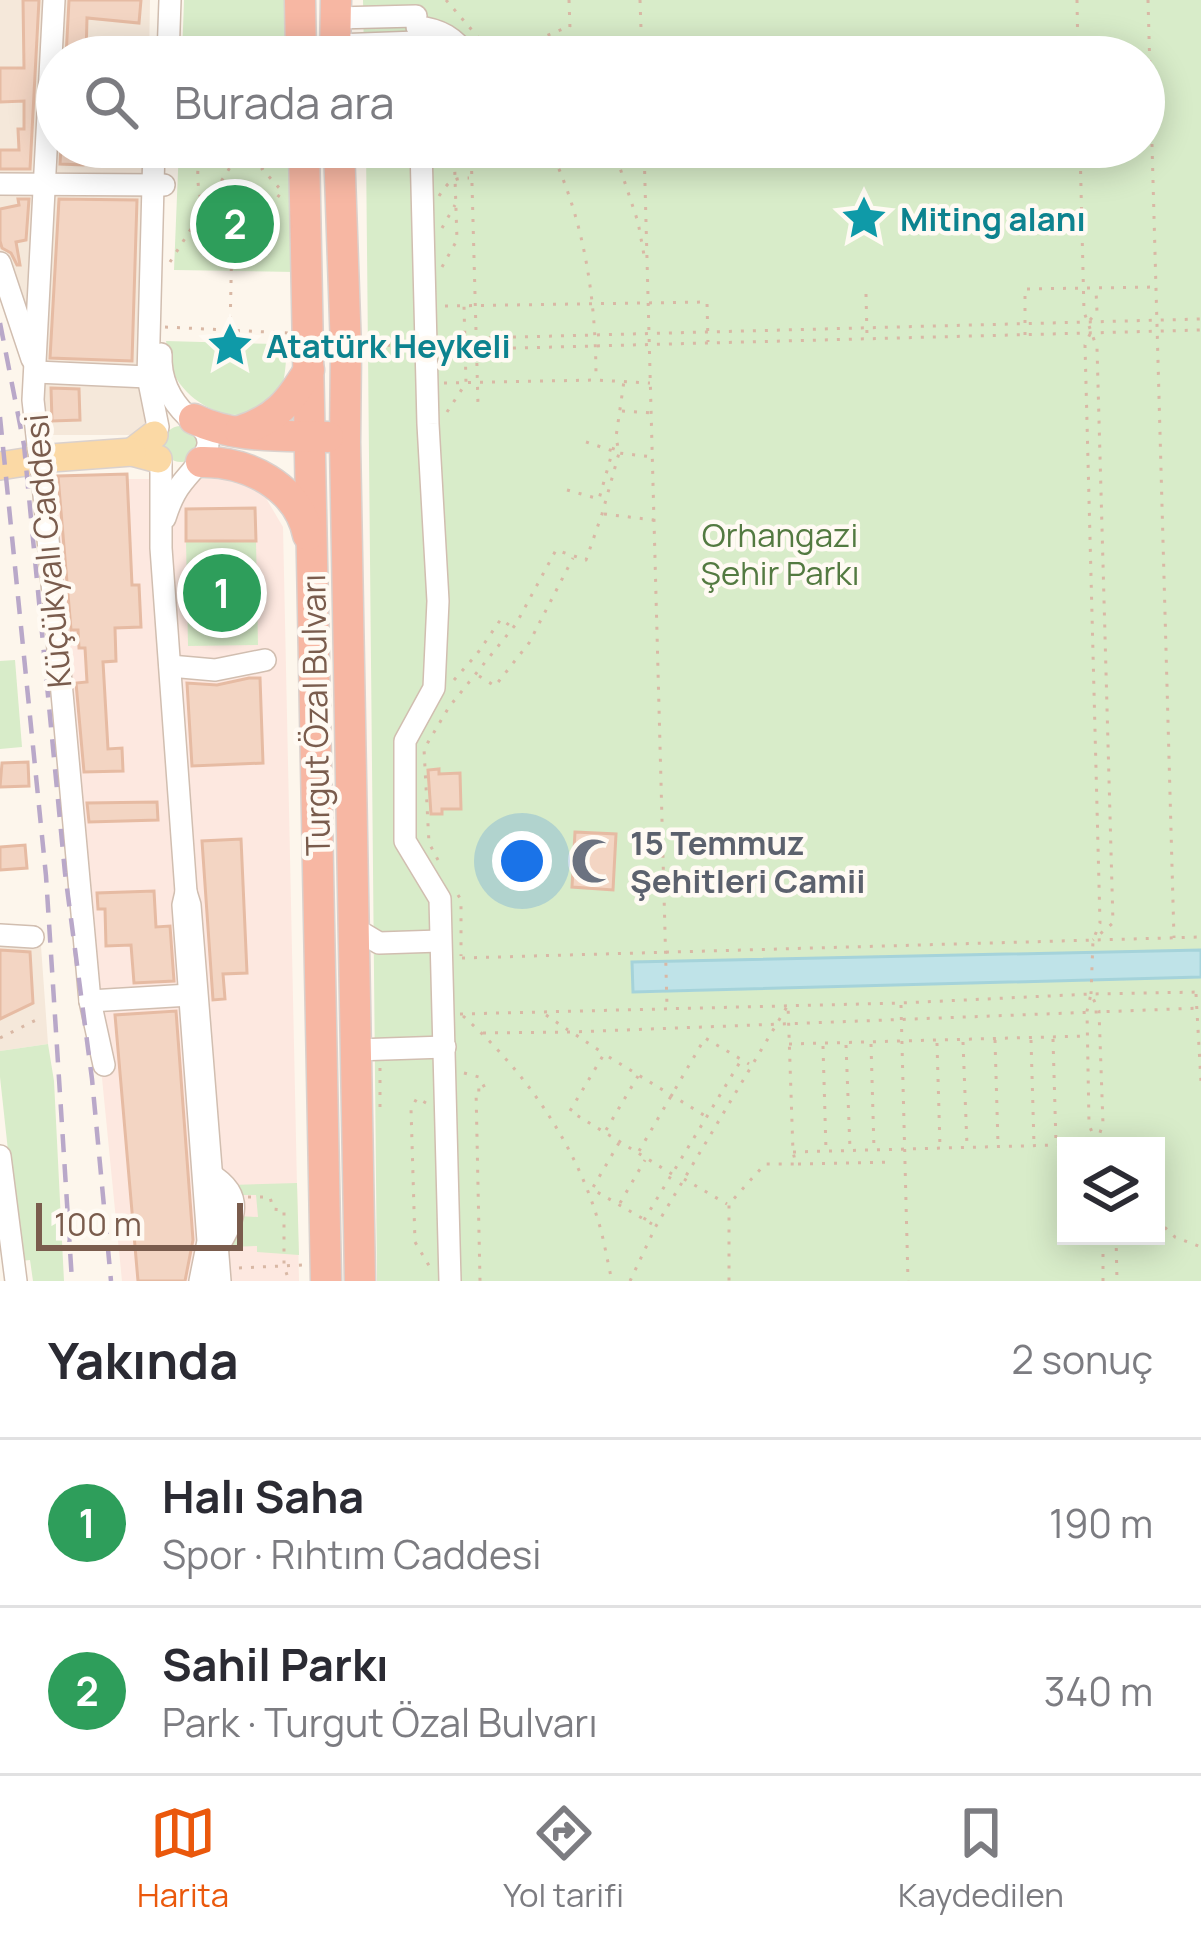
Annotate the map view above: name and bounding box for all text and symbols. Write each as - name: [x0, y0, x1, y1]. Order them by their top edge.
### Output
- search box: [36, 36, 1165, 168]
- icon: search: [78, 69, 144, 135]
- text: Burada ara: [174, 71, 395, 133]
- pin: 2: [196, 179, 274, 269]
- place icon: Miting alanı: [839, 193, 889, 243]
- place label: Miting alanı: [900, 196, 1086, 241]
- place icon: Atatürk Heykeli: [205, 320, 255, 370]
- place label: Atatürk Heykeli: [266, 323, 511, 368]
- street label: Küçükyalı Caddesi: [13, 412, 81, 690]
- park label: Orhangazi Şehir Parkı: [701, 512, 859, 595]
- pin: 1: [183, 548, 261, 638]
- street label: Turgut Özal Bulvarı: [290, 574, 340, 856]
- place label: 15 Temmuz Şehitleri Camii: [630, 820, 865, 903]
- your location: [492, 831, 552, 891]
- mosque icon: 15 Temmuz Şehitleri Camii: [569, 836, 619, 886]
- map controls: [1057, 1137, 1165, 1245]
- button: layers: [1057, 1137, 1165, 1245]
- scale bar: [36, 1197, 243, 1250]
- text: 100 m: [54, 1201, 142, 1246]
- text: Yakında: [48, 1325, 239, 1394]
- text: 2 sonuç: [1012, 1332, 1153, 1386]
- text: Halı Saha: [162, 1465, 364, 1527]
- text: 1: [78, 1496, 96, 1550]
- text: 190 m: [1049, 1496, 1153, 1550]
- text: Spor · Rıhtım Caddesi: [162, 1527, 541, 1581]
- text: Sahil Parkı: [162, 1633, 389, 1695]
- text: 2: [75, 1664, 99, 1718]
- text: 340 m: [1044, 1664, 1153, 1718]
- text: Park · Turgut Özal Bulvarı: [162, 1695, 598, 1749]
- tab: Harita: [137, 1800, 229, 1917]
- tab: Yol tarifi: [503, 1800, 624, 1917]
- tab: Kaydedilen: [898, 1800, 1064, 1917]

